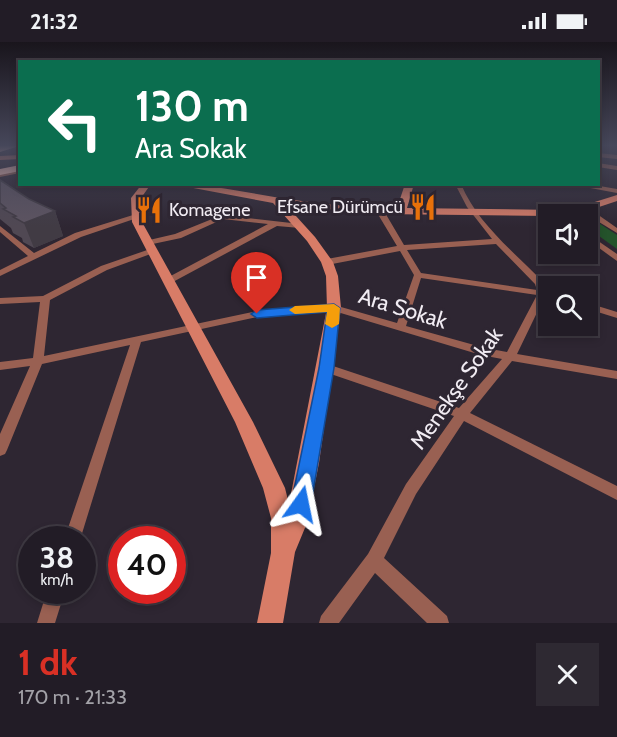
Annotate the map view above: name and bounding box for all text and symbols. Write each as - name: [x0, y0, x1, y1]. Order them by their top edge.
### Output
- text: 21:32: [30, 8, 78, 35]
- text: 130 m: [135, 80, 249, 132]
- icon: left: [36, 84, 114, 162]
- text: Ara Sokak: [135, 132, 247, 165]
- restaurant icon: Efsane Dürümcü: [408, 192, 438, 222]
- restaurant icon: Komagene: [134, 195, 164, 225]
- place label: Efsane Dürümcü: [277, 196, 403, 218]
- place label: Komagene: [169, 199, 250, 221]
- map controls: [538, 204, 598, 336]
- button: sound: [538, 204, 598, 264]
- pin: [231, 252, 282, 314]
- icon: arrive: [240, 261, 273, 294]
- button: search: [538, 276, 598, 336]
- street label: Ara Sokak: [355, 282, 450, 335]
- street label: Menekşe Sokak: [404, 322, 508, 454]
- position arrow: [269, 472, 333, 536]
- speed limit sign: 40: [108, 526, 186, 604]
- text: 38: [40, 539, 74, 576]
- text: km/h: [41, 571, 73, 589]
- text: 1 dk: [18, 640, 77, 684]
- button: close: [536, 643, 599, 706]
- text: 170 m · 21:33: [18, 685, 127, 709]

